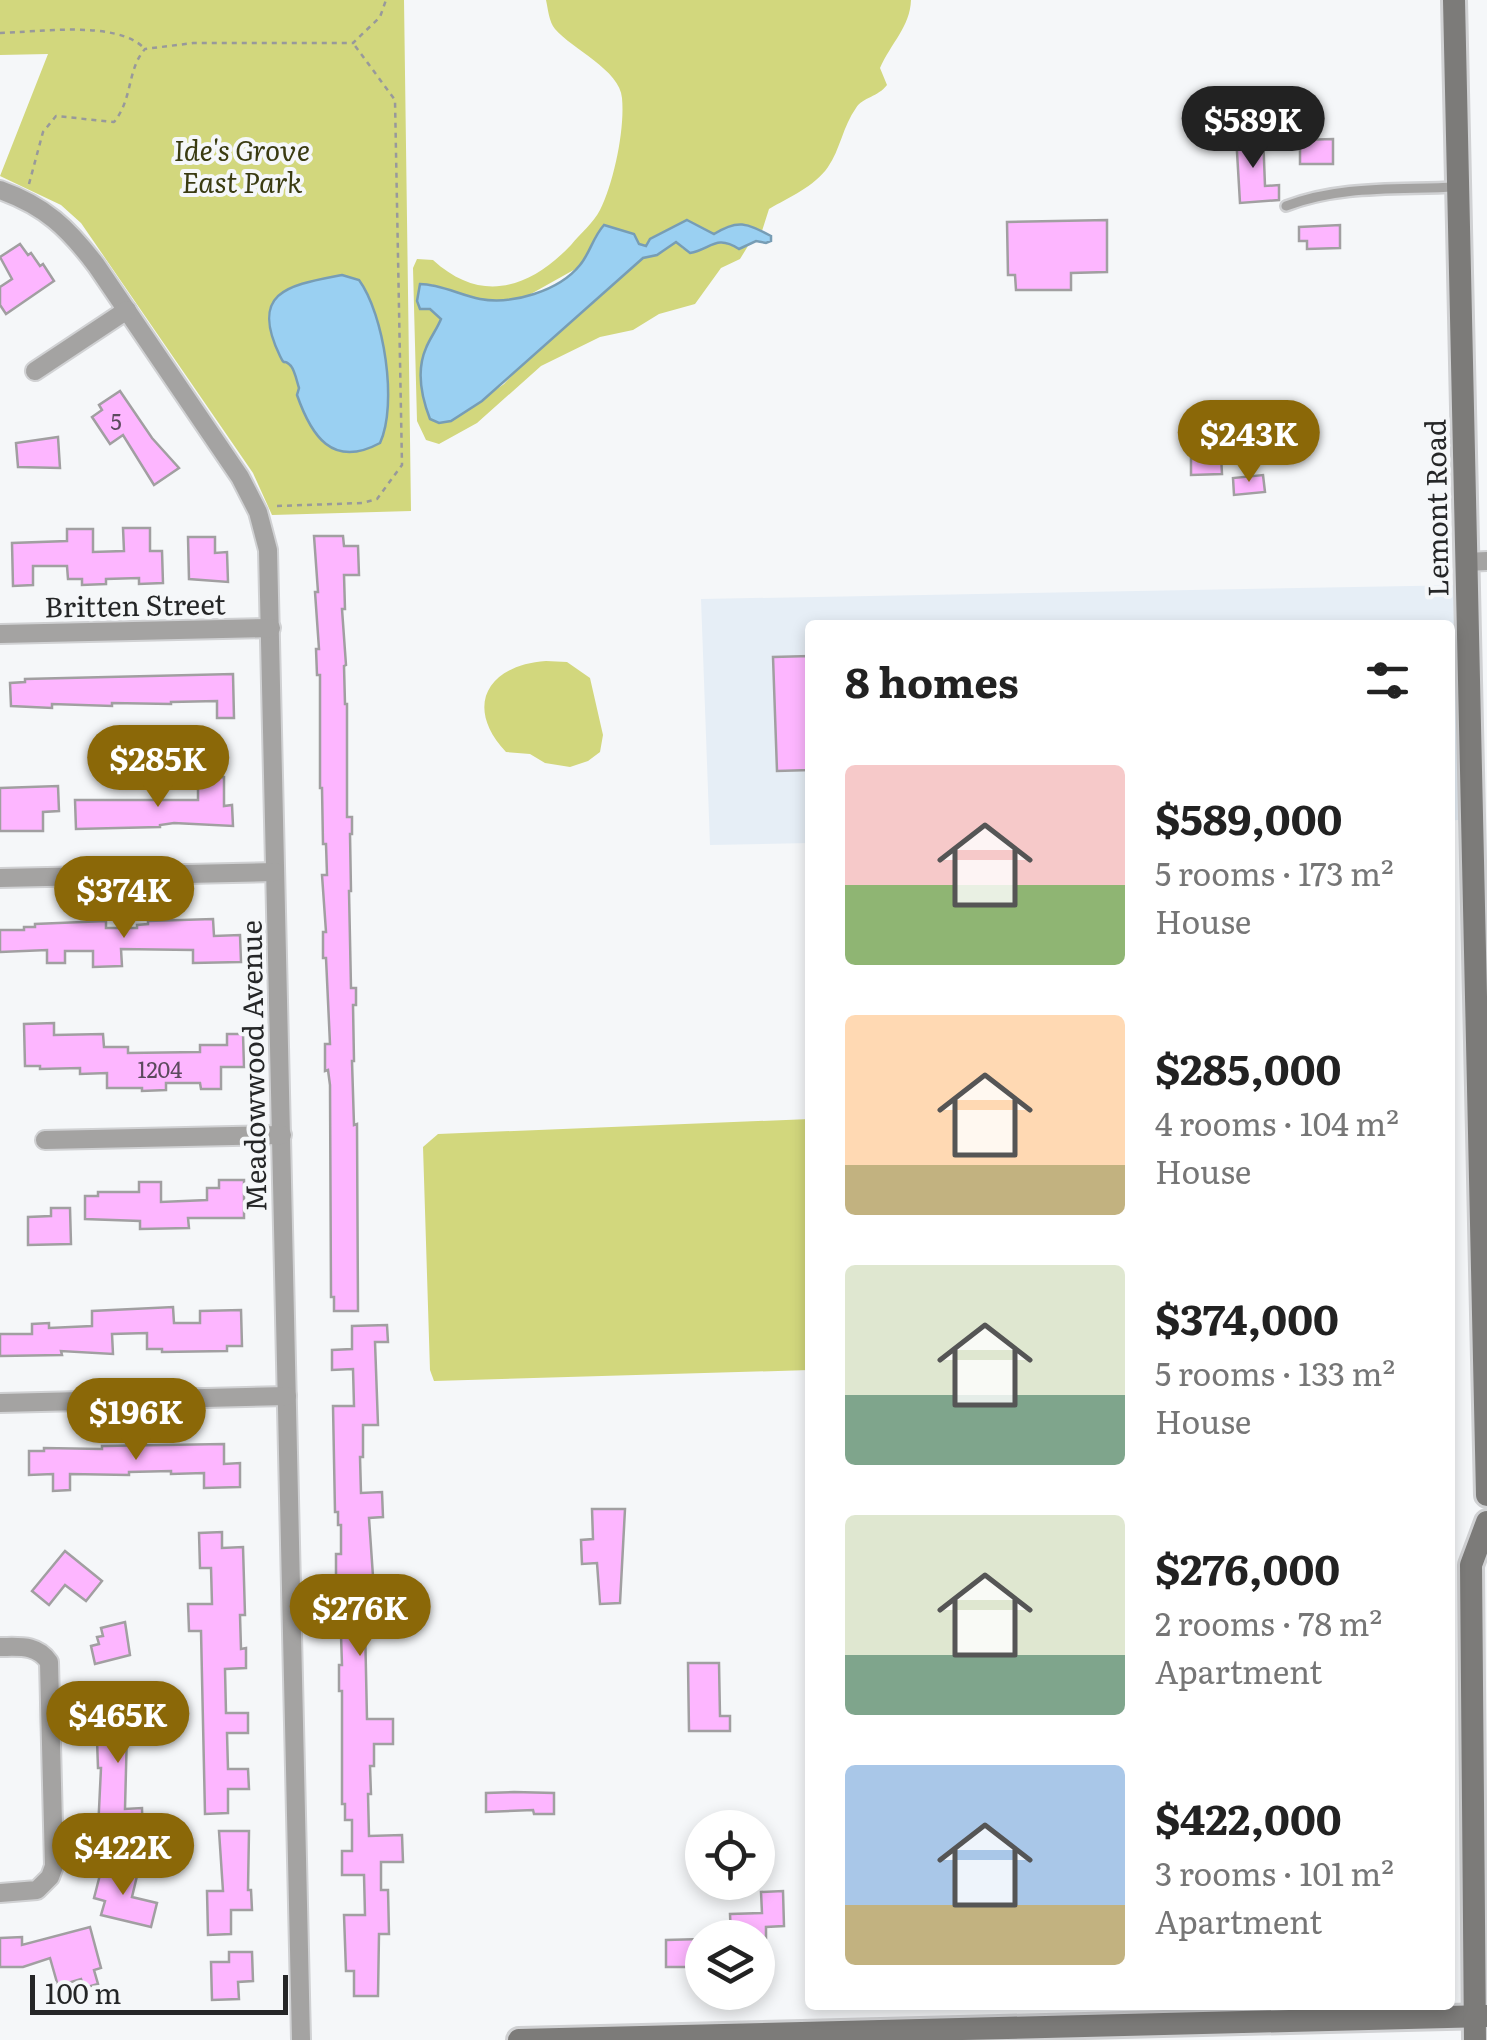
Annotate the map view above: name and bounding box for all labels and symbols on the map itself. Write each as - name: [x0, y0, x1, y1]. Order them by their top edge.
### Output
- pin: $589K: [1183, 86, 1323, 171]
- park label: Ide's Grove East Park: [174, 128, 310, 202]
- pin: $243K: [1179, 400, 1319, 485]
- house number: 5: [110, 404, 122, 437]
- street label: Lemont Road: [1412, 419, 1458, 597]
- street label: Britten Street: [44, 581, 227, 627]
- pin: $285K: [88, 725, 228, 810]
- pin: $374K: [54, 856, 194, 941]
- street label: Meadowwood Avenue: [228, 920, 276, 1212]
- house number: 1204: [138, 1052, 182, 1085]
- pin: $196K: [66, 1378, 206, 1463]
- pin: $276K: [290, 1574, 430, 1659]
- pin: $465K: [48, 1681, 188, 1766]
- pin: $422K: [53, 1813, 193, 1898]
- scale bar: [30, 1970, 288, 2014]

